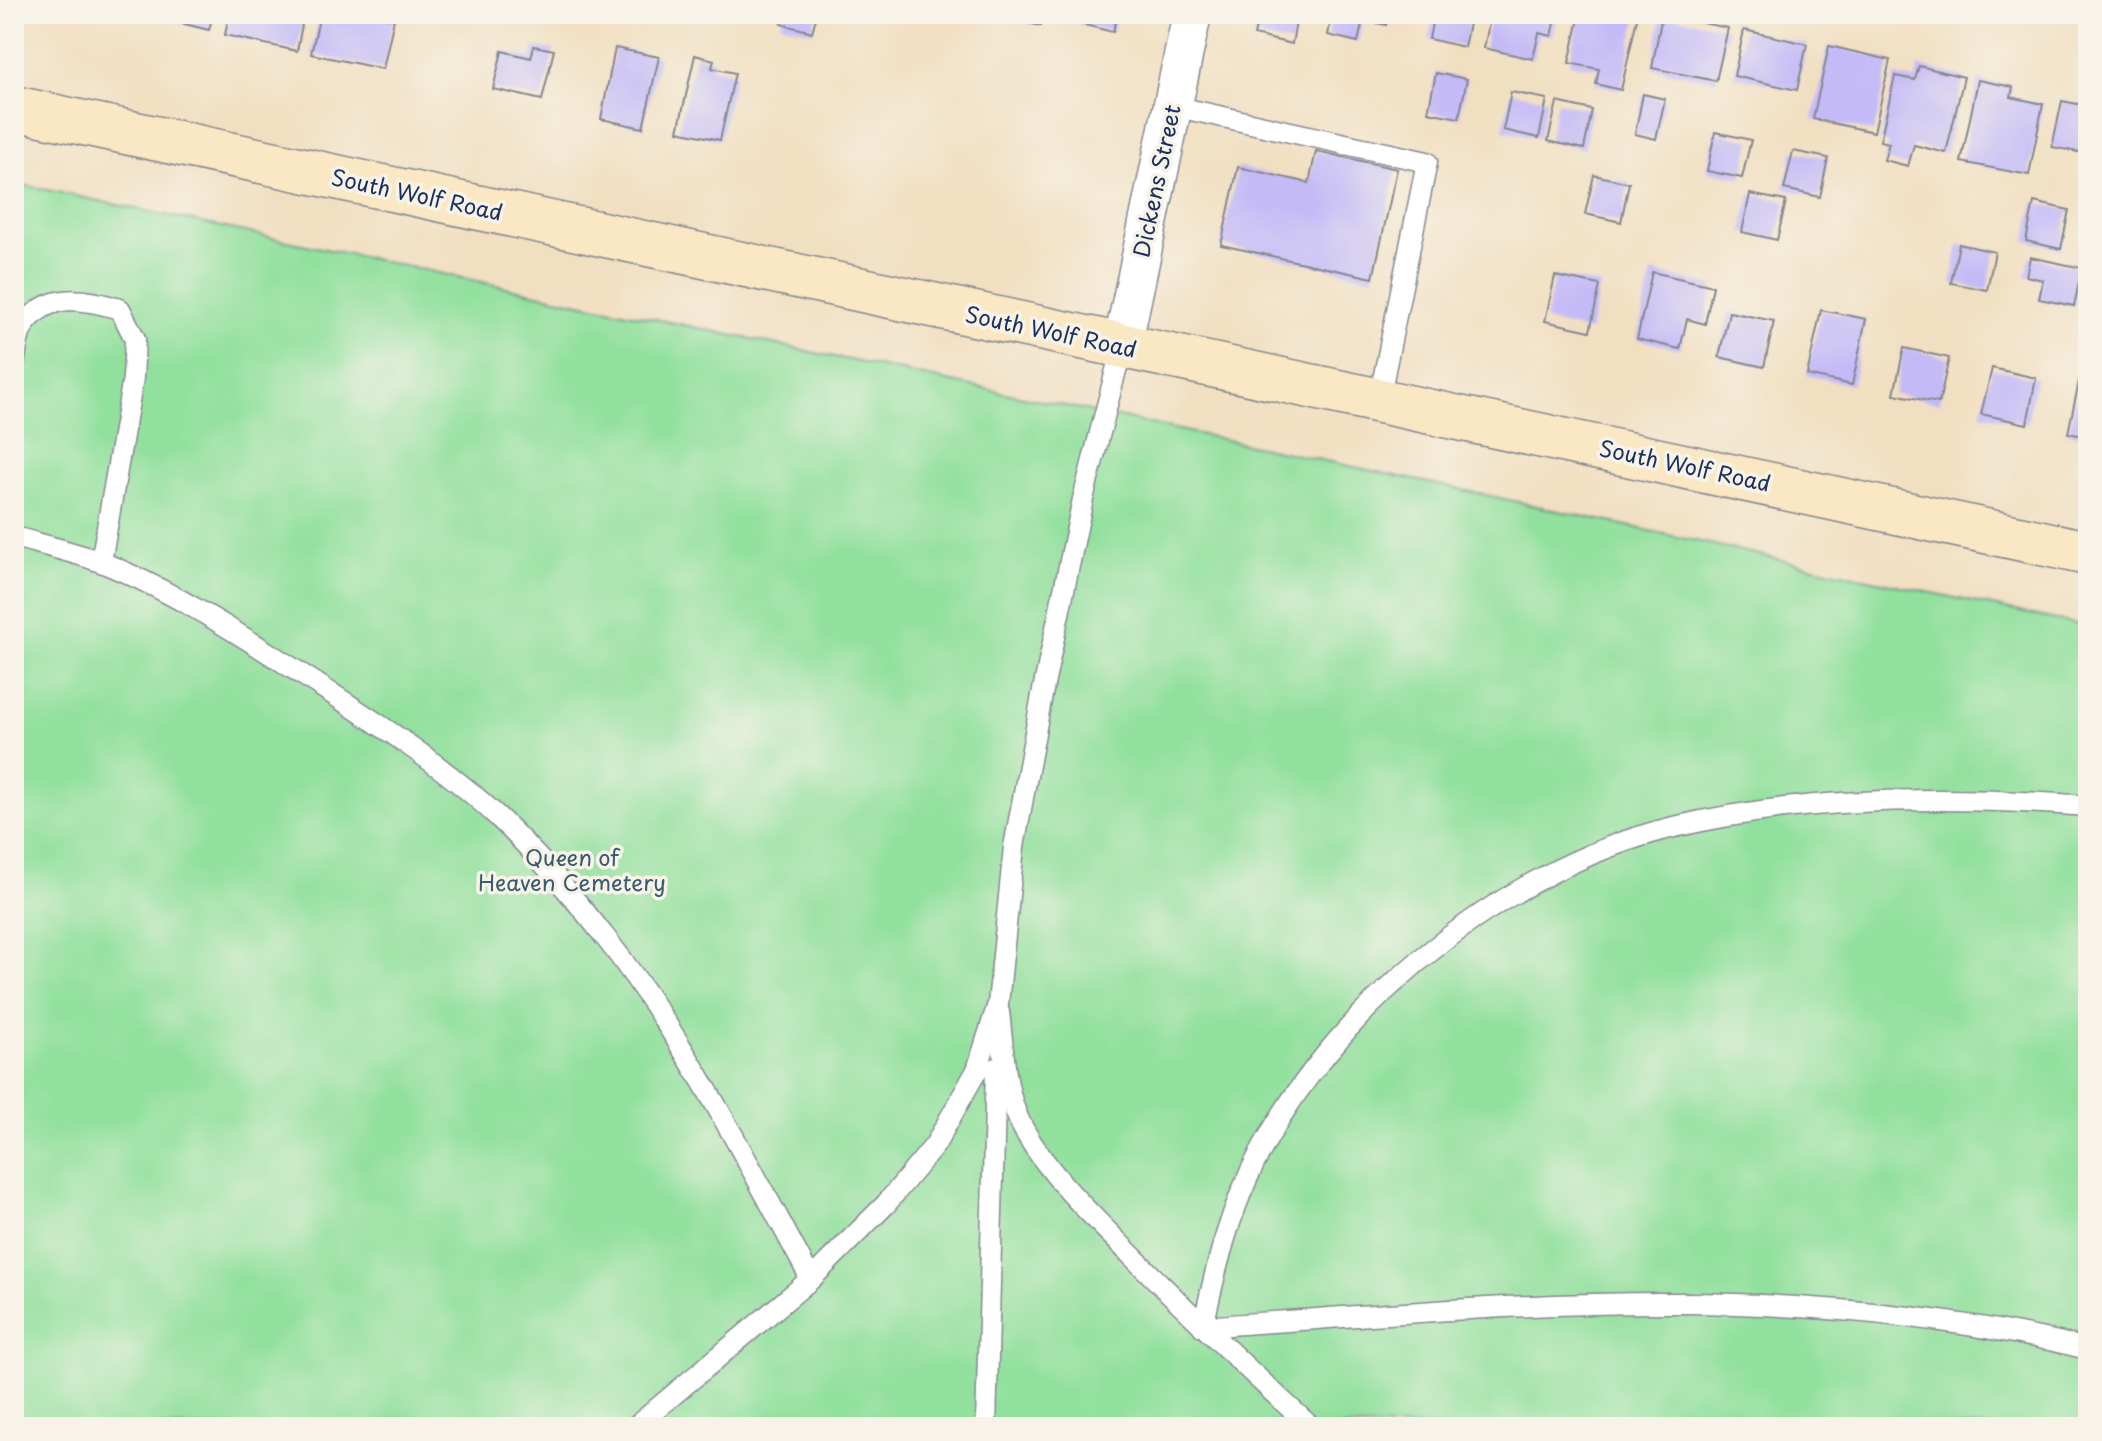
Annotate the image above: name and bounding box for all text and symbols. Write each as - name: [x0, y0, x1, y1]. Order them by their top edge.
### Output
- street label: Dickens Street: [1123, 101, 1188, 260]
- street label: South Wolf Road: [329, 159, 506, 228]
- street label: South Wolf Road: [963, 296, 1140, 365]
- street label: South Wolf Road: [1597, 430, 1774, 499]
- park label: Queen of Heaven Cemetery: [478, 840, 666, 898]

